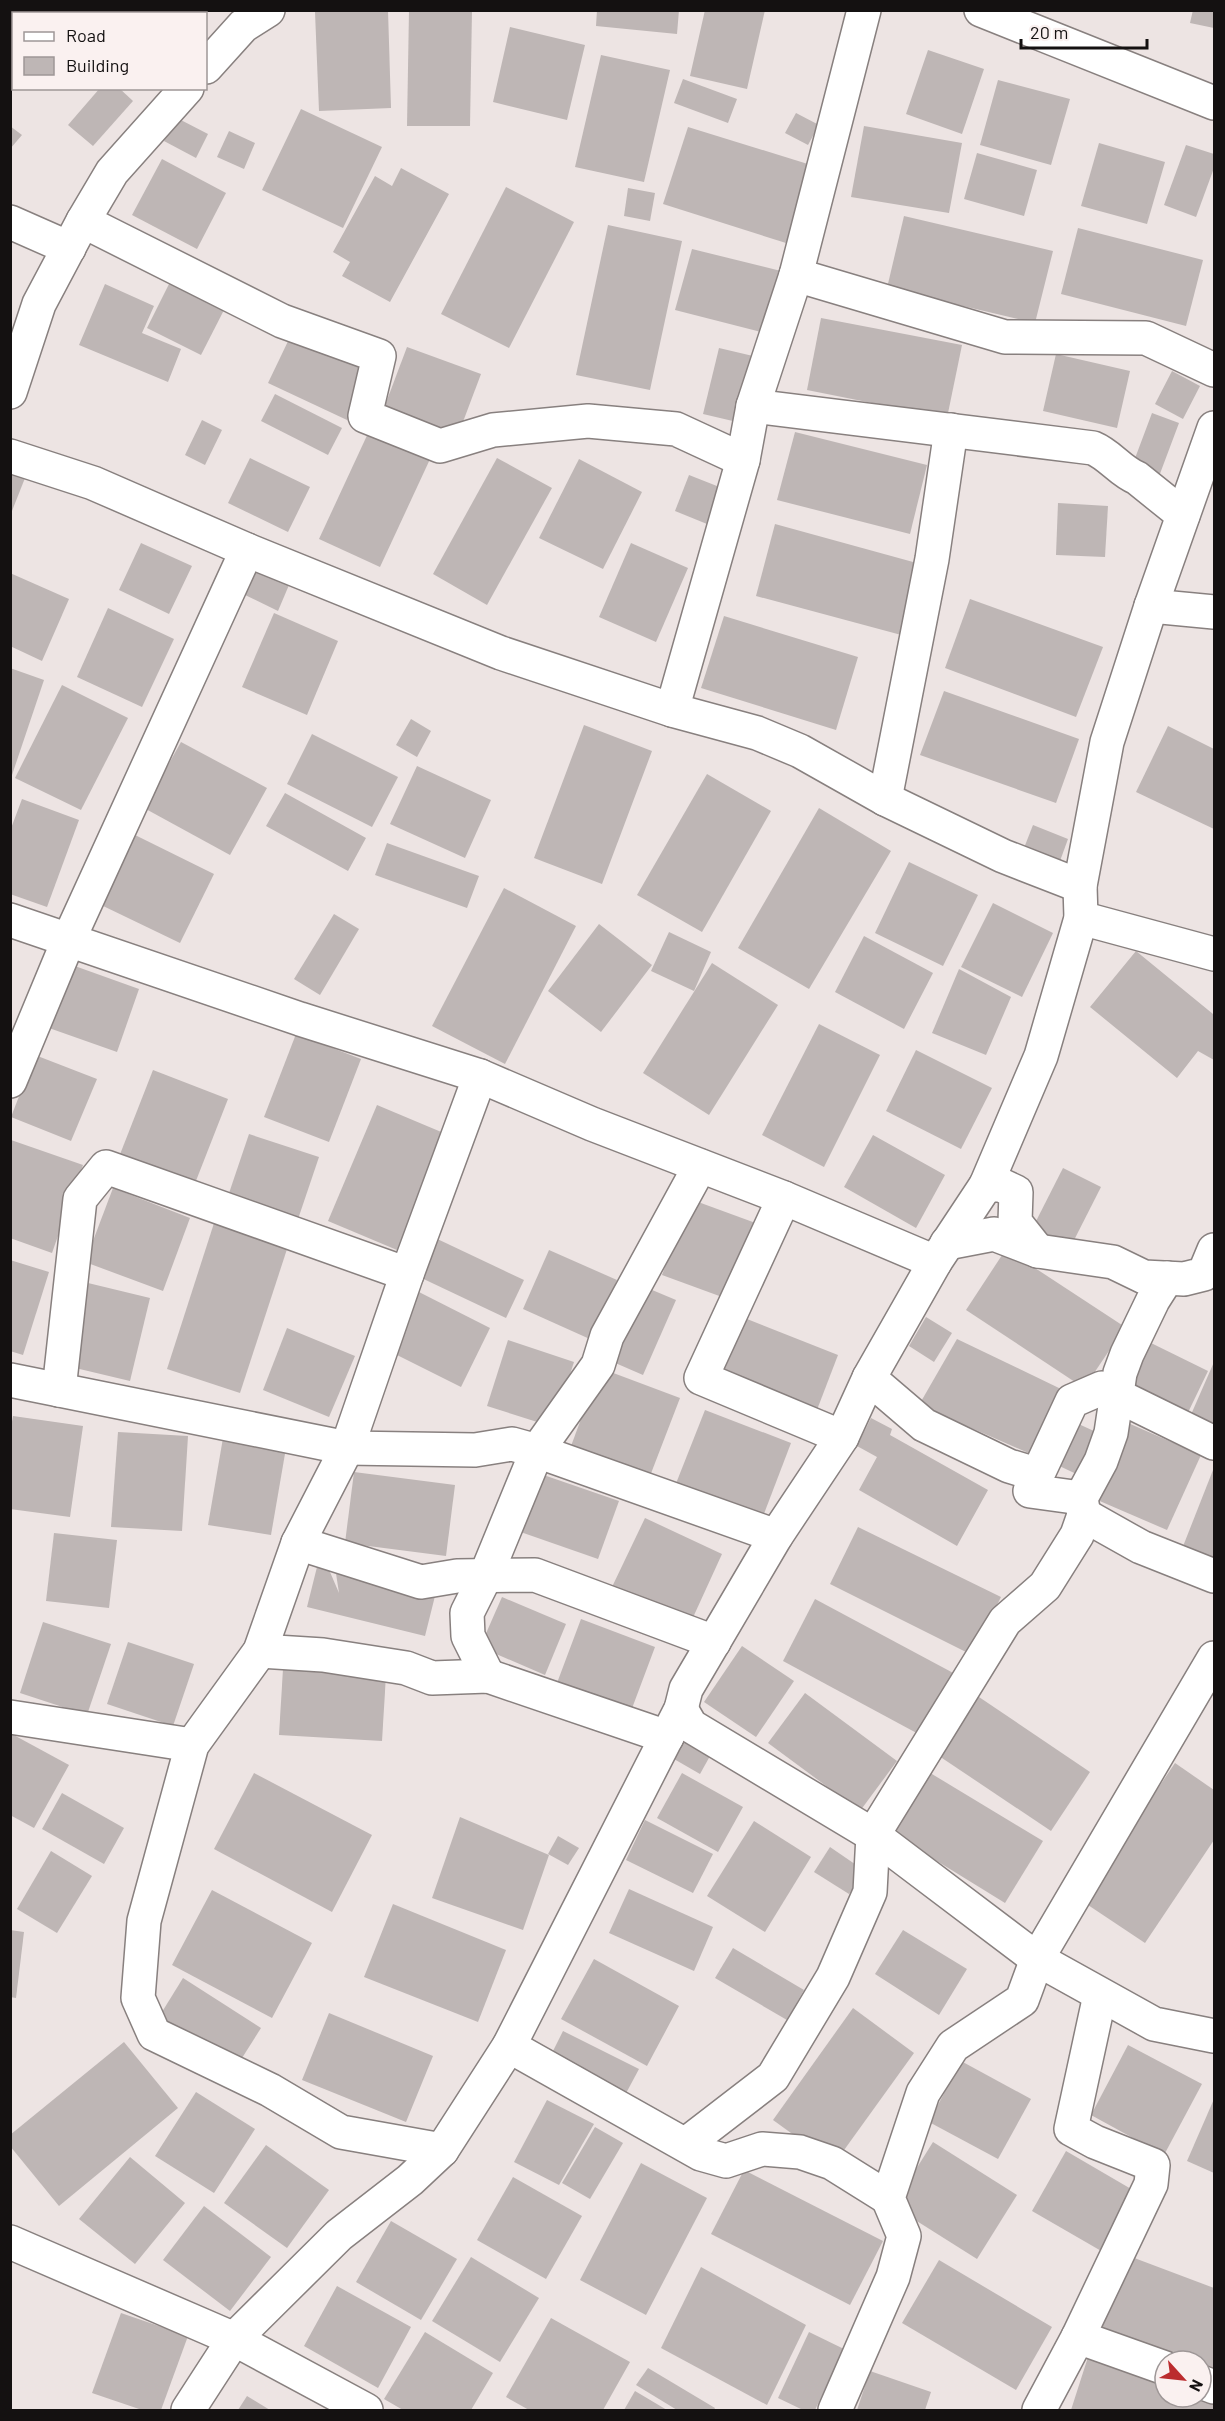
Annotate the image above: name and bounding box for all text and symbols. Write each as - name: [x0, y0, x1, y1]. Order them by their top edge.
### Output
- legend: [12, 12, 207, 90]
- scale bar: [1021, 12, 1147, 50]
- text: 20 m: [1030, 21, 1068, 43]
- text: Road: [66, 24, 106, 46]
- text: Building: [66, 54, 129, 76]
- north arrow: [1153, 2349, 1213, 2409]
- text: N: [1186, 2377, 1208, 2395]

